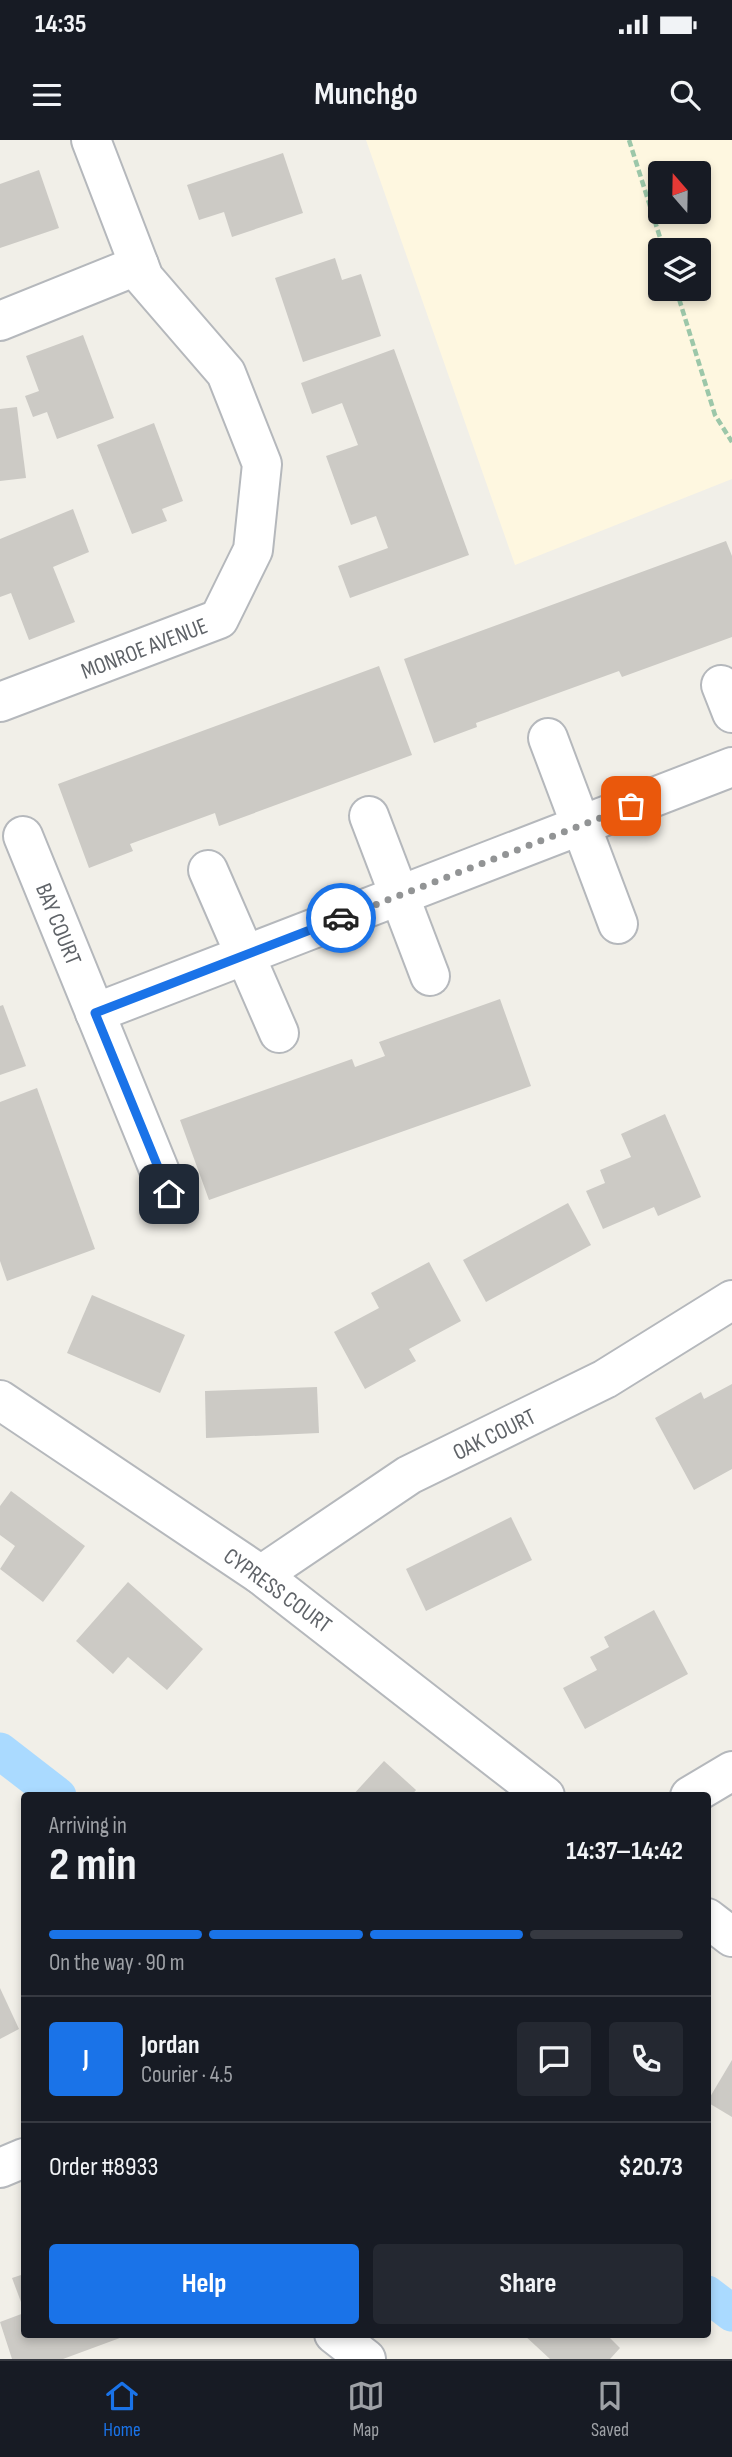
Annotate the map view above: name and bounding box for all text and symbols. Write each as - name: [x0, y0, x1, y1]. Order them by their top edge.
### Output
- text: 14:35: [35, 9, 86, 40]
- text: Munchgo: [314, 75, 418, 114]
- icon: menu: [28, 76, 66, 114]
- icon: search: [666, 76, 704, 114]
- north arrow: [648, 161, 710, 224]
- map controls: [648, 161, 711, 301]
- button: layers: [648, 238, 711, 301]
- street label: MONROE AVENUE: [77, 612, 212, 686]
- pin: [601, 776, 661, 836]
- icon: bag: [612, 787, 650, 825]
- street label: BAY COURT: [29, 879, 87, 969]
- courier: [306, 883, 376, 953]
- icon: car: [322, 899, 360, 937]
- pin: [139, 1164, 199, 1224]
- icon: home: [150, 1175, 188, 1213]
- street label: OAK COURT: [448, 1403, 540, 1467]
- street label: CYPRESS COURT: [218, 1542, 337, 1639]
- text: Arriving in: [49, 1812, 127, 1840]
- text: 14:37–14:42: [566, 1836, 683, 1867]
- text: 2 min: [49, 1838, 137, 1893]
- text: On the way · 90 m: [49, 1949, 184, 1977]
- button: chat: [517, 2022, 591, 2096]
- button: phone: [609, 2022, 683, 2096]
- text: Jordan: [141, 2030, 199, 2061]
- text: J: [83, 2044, 89, 2075]
- text: Courier · 4.5: [141, 2061, 233, 2089]
- text: Order #8933: [49, 2152, 158, 2183]
- text: $20.73: [619, 2152, 683, 2183]
- button: Help: [49, 2244, 359, 2324]
- button: Share: [373, 2244, 683, 2324]
- tab: Home: [103, 2377, 141, 2442]
- tab: Map: [347, 2377, 385, 2442]
- tab: Saved: [591, 2377, 629, 2442]

